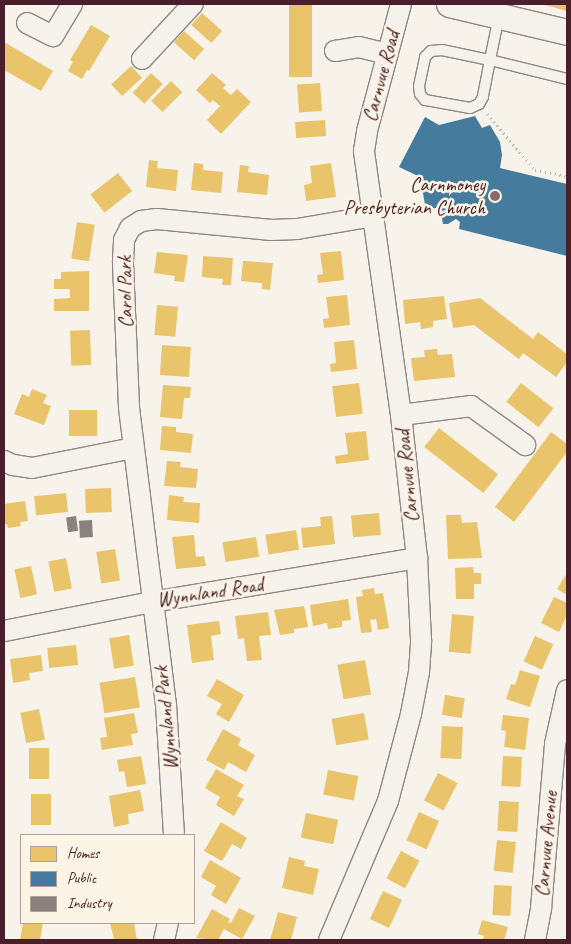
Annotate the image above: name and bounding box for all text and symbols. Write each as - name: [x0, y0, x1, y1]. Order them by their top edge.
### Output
- street label: Carnvue Road: [357, 28, 405, 124]
- place label: Carnmoney Presbyterian Church: [343, 173, 485, 220]
- marker: Carnmoney Presbyterian Church: [489, 190, 501, 202]
- street label: Carol Park: [112, 256, 138, 328]
- street label: Carnvue Road: [390, 428, 424, 524]
- street label: Wynnland Road: [155, 572, 265, 612]
- street label: Wynnland Park: [149, 664, 183, 772]
- street label: Carnvue Avenue: [529, 790, 563, 898]
- legend: [20, 834, 195, 924]
- text: Homes: [67, 844, 99, 863]
- text: Public: [67, 869, 96, 888]
- text: Industry: [67, 894, 112, 913]

